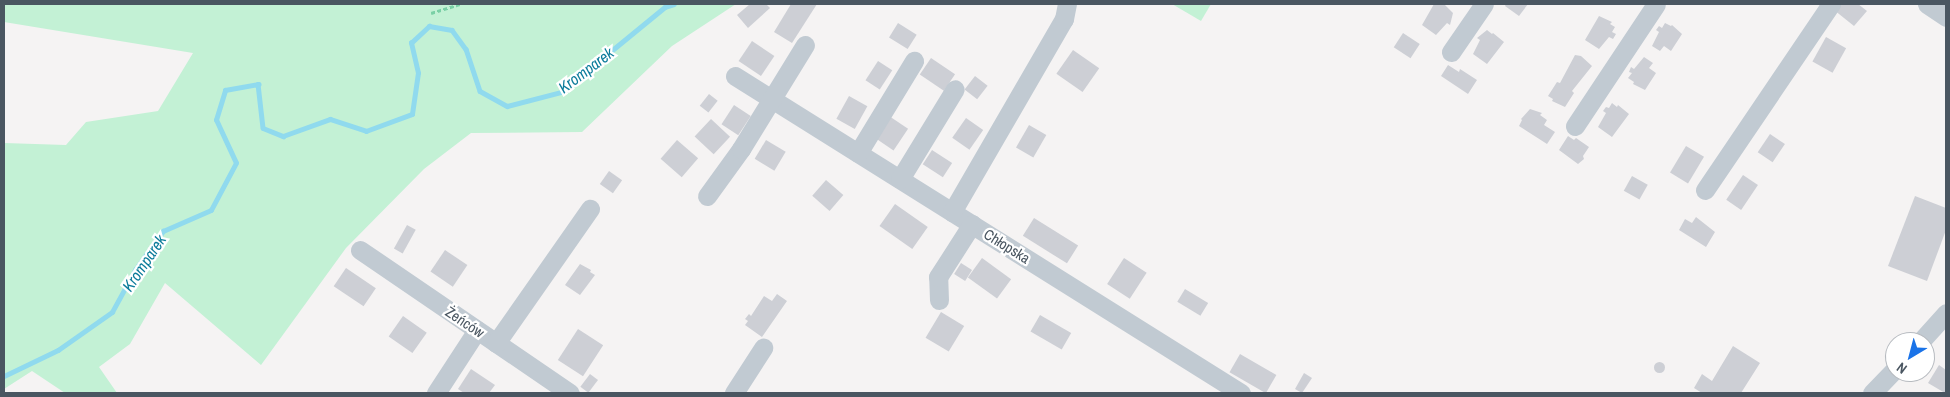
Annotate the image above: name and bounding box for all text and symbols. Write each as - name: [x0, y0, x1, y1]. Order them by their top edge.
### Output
- water label: Kromparek: [555, 43, 617, 97]
- street label: Chłopska: [980, 225, 1034, 267]
- water label: Kromparek: [118, 231, 170, 295]
- street label: Żeńców: [442, 302, 488, 342]
- north arrow: [1885, 332, 1935, 382]
- text: N: [1893, 359, 1910, 378]

